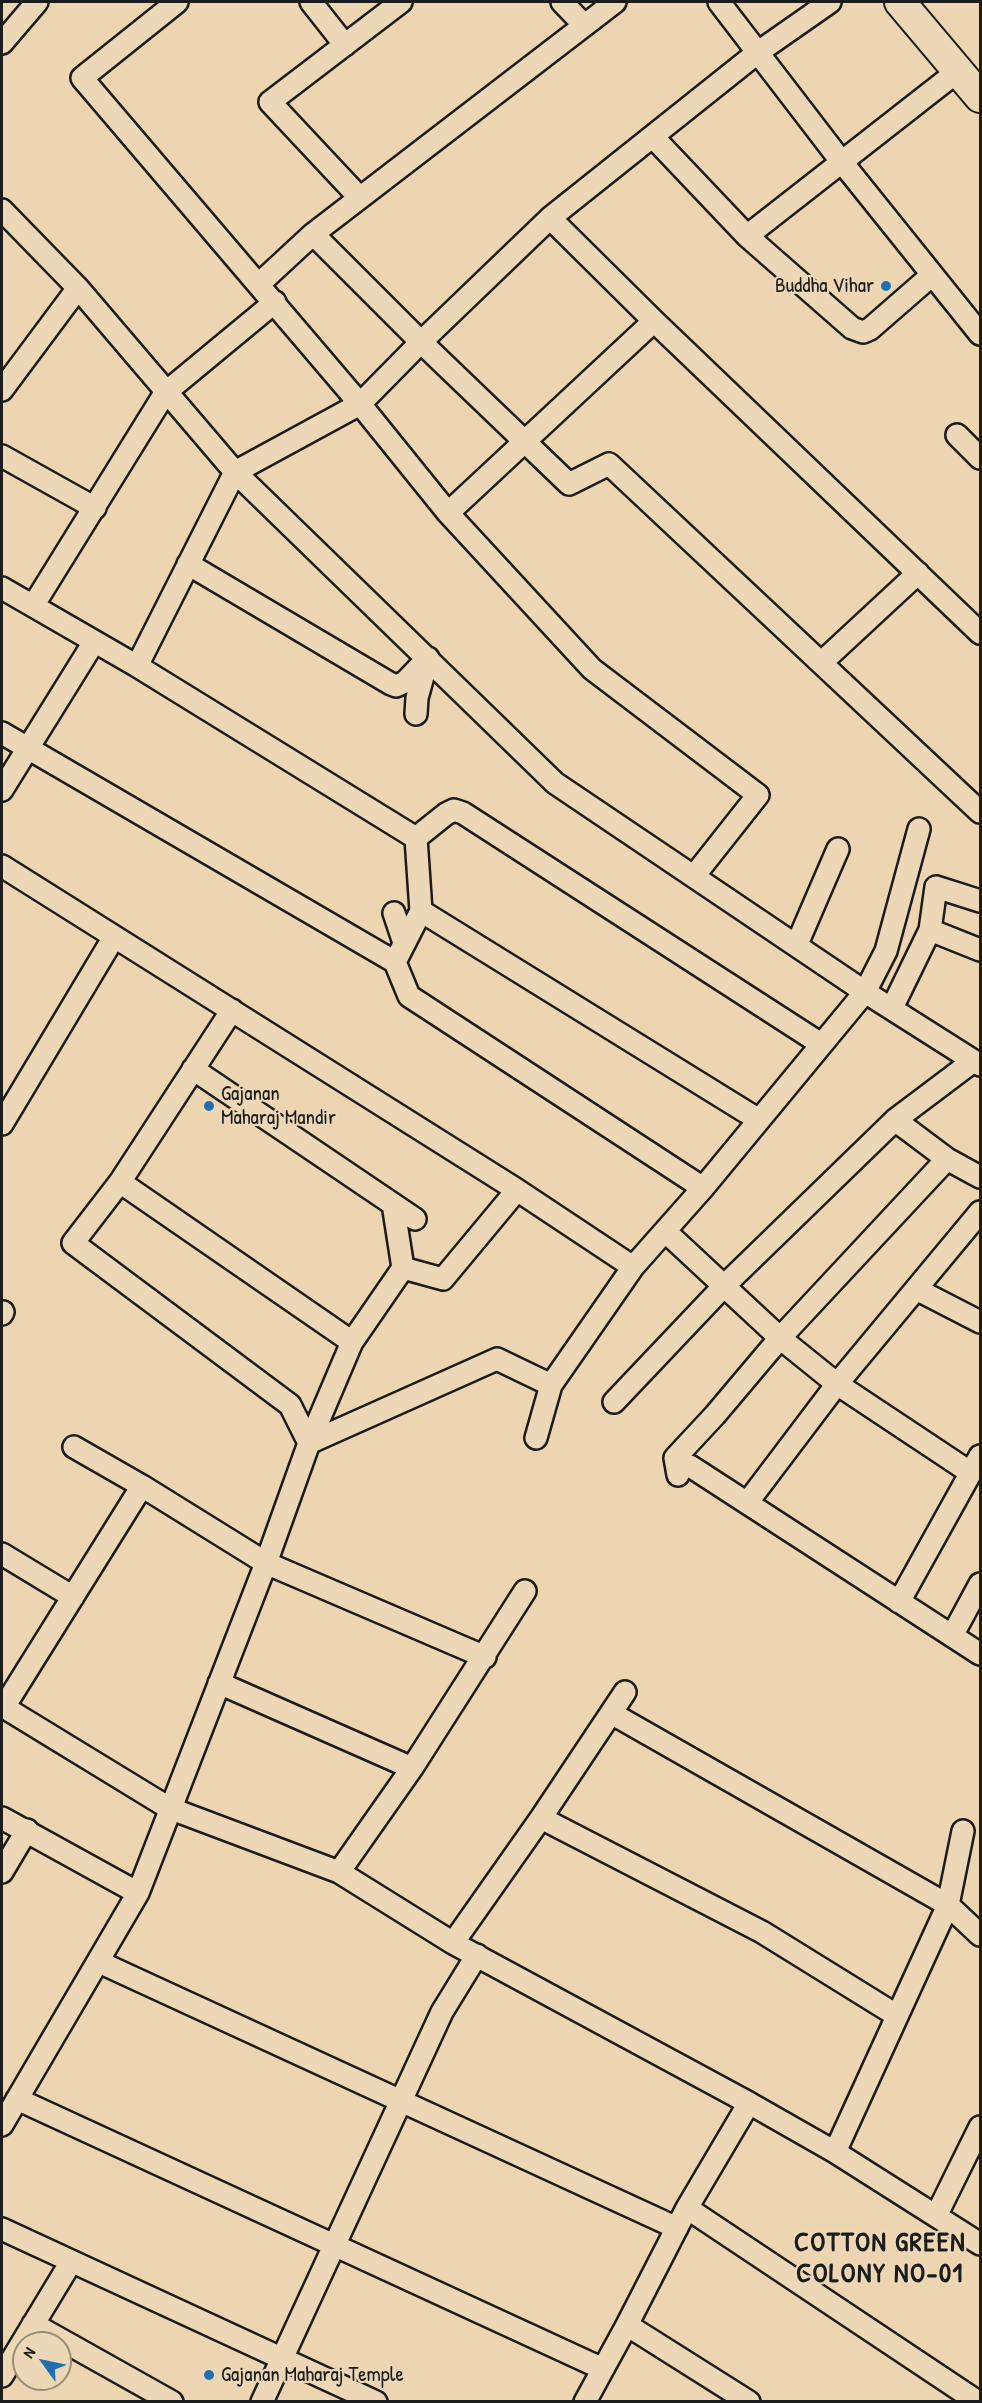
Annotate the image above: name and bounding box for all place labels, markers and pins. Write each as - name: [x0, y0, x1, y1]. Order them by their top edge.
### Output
- place label: Buddha Vihar: [775, 273, 874, 299]
- marker: Buddha Vihar: [879, 279, 893, 293]
- place label: Gajanan Maharaj Mandir: [221, 1081, 336, 1131]
- marker: Gajanan Maharaj Mandir: [202, 1099, 216, 1113]
- place label: Gajanan Maharaj Temple: [221, 2362, 404, 2388]
- marker: Gajanan Maharaj Temple: [202, 2368, 216, 2382]

